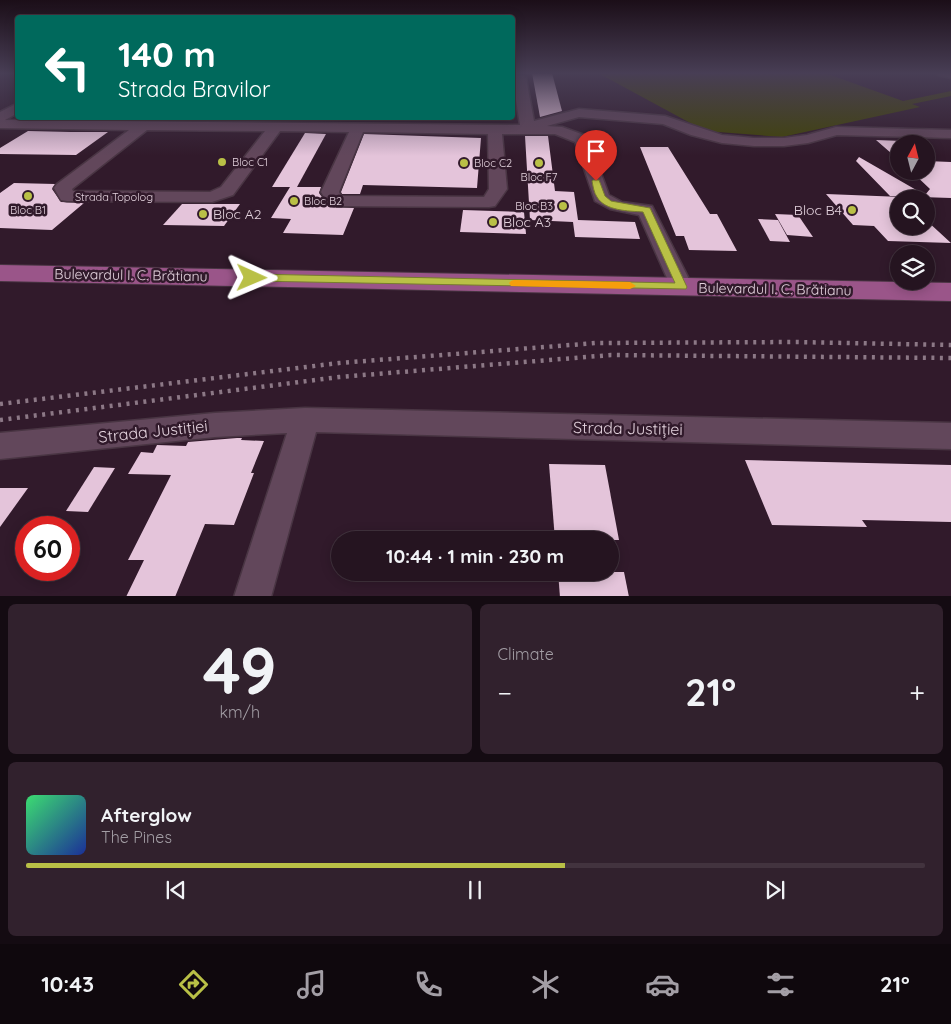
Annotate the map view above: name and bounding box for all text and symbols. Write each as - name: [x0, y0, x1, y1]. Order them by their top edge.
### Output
- text: 140 m: [118, 32, 216, 76]
- icon: left: [35, 35, 100, 100]
- text: Strada Bravilor: [118, 75, 271, 103]
- pin: [575, 130, 617, 181]
- north arrow: [890, 135, 935, 180]
- map controls: [890, 135, 935, 290]
- icon: arrive: [582, 137, 610, 165]
- place label: Bloc C1: [232, 155, 268, 169]
- marker: Bloc C1: [216, 156, 228, 168]
- place label: Bloc C2: [474, 156, 512, 170]
- marker: Bloc C2: [458, 157, 470, 169]
- marker: Bloc F7: [533, 157, 545, 169]
- place label: Bloc F7: [521, 170, 558, 184]
- marker: Bloc B1: [22, 190, 34, 202]
- street label: Strada Topolog: [75, 190, 153, 204]
- button: search: [890, 190, 935, 235]
- place label: Bloc B2: [304, 194, 342, 208]
- marker: Bloc B2: [288, 195, 300, 207]
- place label: Bloc B3: [515, 199, 553, 213]
- marker: Bloc B3: [557, 200, 569, 212]
- place label: Bloc B4: [794, 201, 842, 219]
- place label: Bloc B1: [10, 203, 46, 217]
- marker: Bloc B4: [846, 204, 858, 216]
- place label: Bloc A2: [213, 205, 262, 223]
- marker: Bloc A2: [197, 208, 209, 220]
- place label: Bloc A3: [503, 213, 551, 231]
- marker: Bloc A3: [487, 216, 499, 228]
- button: layers: [890, 245, 935, 290]
- position arrow: [225, 251, 277, 303]
- street label: Bulevardul I. C. Brătianu: [54, 265, 208, 285]
- street label: Bulevardul I. C. Brătianu: [698, 279, 852, 299]
- street label: Strada Justiției: [97, 415, 209, 447]
- street label: Strada Justiției: [573, 417, 683, 439]
- speed limit sign: 60: [15, 516, 80, 581]
- text: 10:44 · 1 min · 230 m: [386, 544, 564, 568]
- text: 49: [203, 629, 277, 710]
- text: Climate: [498, 644, 554, 664]
- text: 21°: [685, 668, 736, 716]
- text: −: [498, 675, 512, 710]
- text: +: [909, 675, 925, 710]
- text: km/h: [219, 702, 260, 722]
- text: Afterglow: [101, 803, 192, 827]
- text: The Pines: [101, 827, 172, 847]
- icon: previous: [162, 876, 190, 904]
- icon: pause: [461, 876, 489, 904]
- icon: next: [761, 876, 789, 904]
- icon: directions: [176, 967, 211, 1002]
- icon: music: [294, 967, 329, 1002]
- icon: phone: [411, 967, 446, 1002]
- icon: climate: [528, 967, 563, 1002]
- icon: car: [645, 967, 680, 1002]
- icon: filters: [763, 967, 798, 1002]
- text: 10:43: [41, 970, 94, 998]
- text: 21°: [880, 970, 910, 998]

